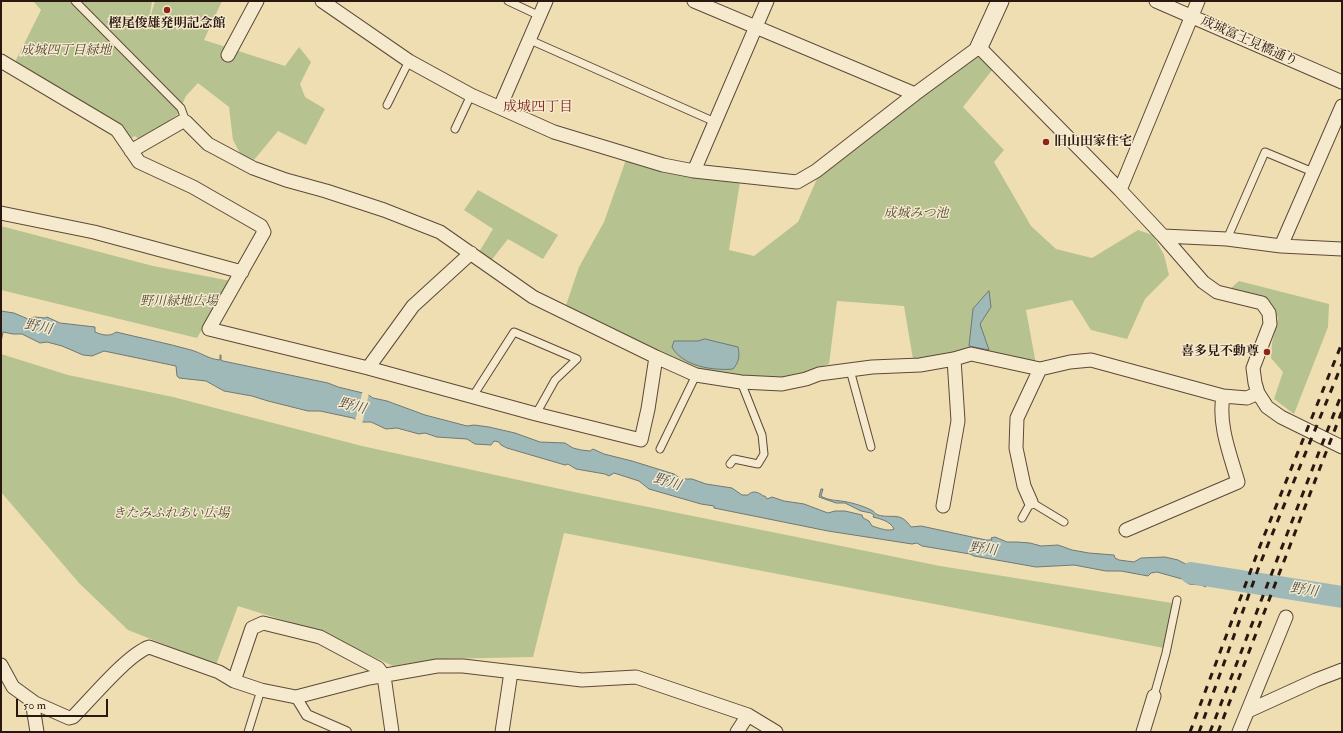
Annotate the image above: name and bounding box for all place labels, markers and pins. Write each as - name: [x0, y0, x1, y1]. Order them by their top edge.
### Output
- marker: 樫尾俊雄発明記念館: [162, 5, 172, 15]
- place label: 樫尾俊雄発明記念館: [109, 16, 225, 32]
- place label: 旧山田家住宅: [1054, 134, 1132, 150]
- marker: 旧山田家住宅: [1041, 137, 1051, 147]
- place label: 喜多見不動尊: [1181, 344, 1259, 360]
- marker: 喜多見不動尊: [1262, 347, 1272, 357]

